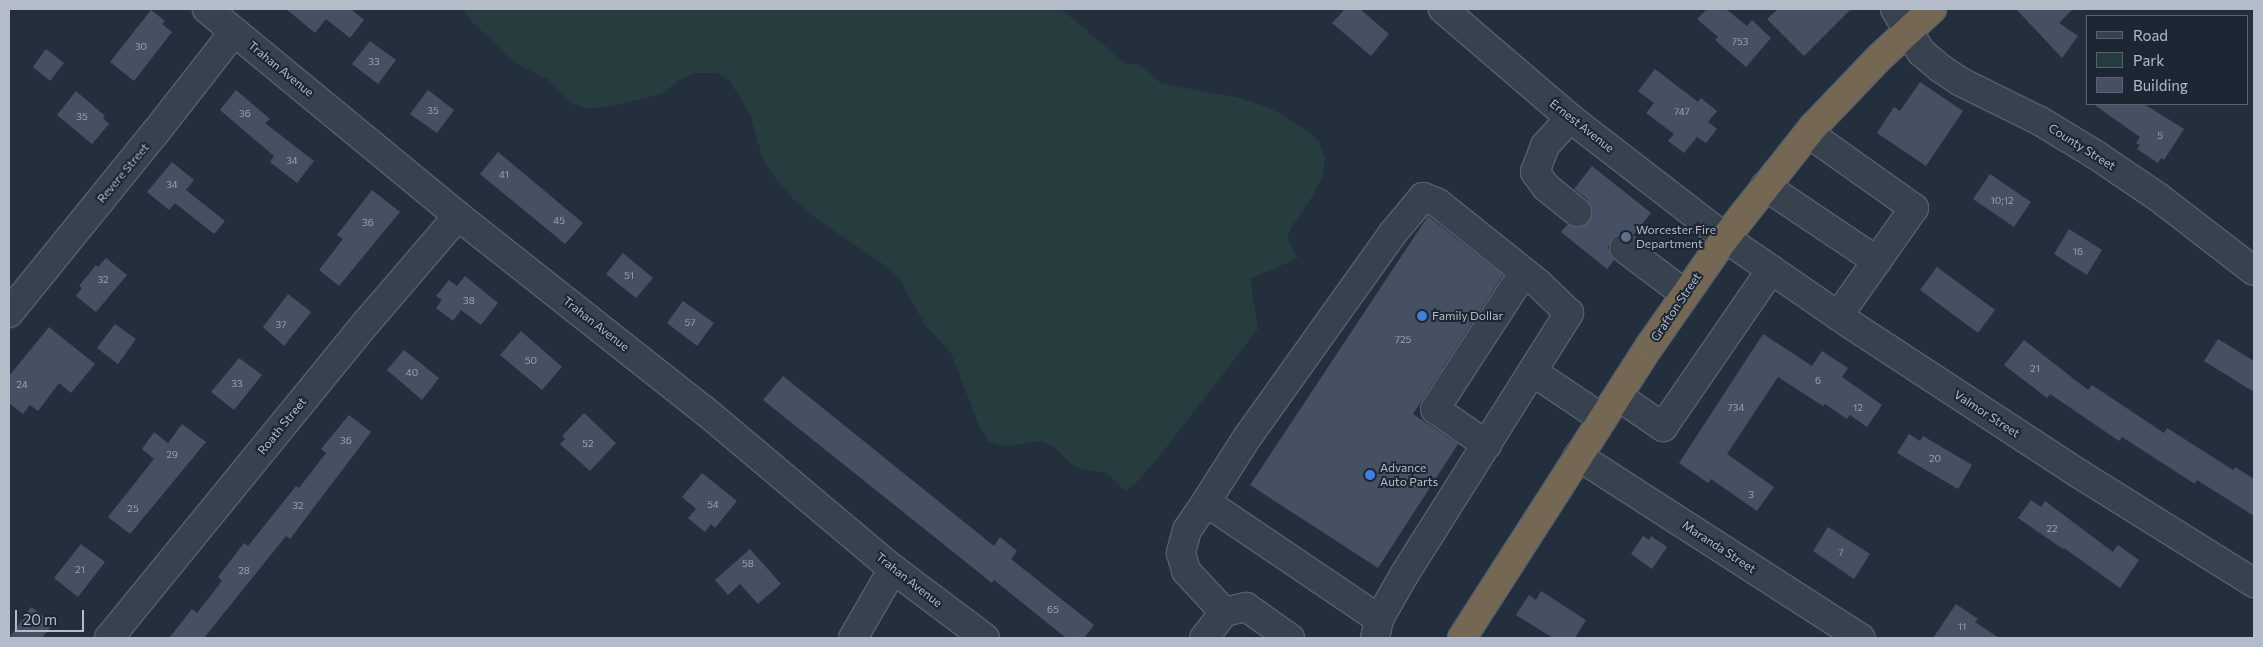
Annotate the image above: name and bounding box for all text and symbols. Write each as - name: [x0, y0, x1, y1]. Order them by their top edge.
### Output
- legend: [2086, 15, 2248, 105]
- text: Road: [2133, 26, 2168, 44]
- house number: 753: [1732, 36, 1748, 48]
- street label: Trahan Avenue: [245, 38, 317, 100]
- house number: 30: [135, 41, 147, 53]
- text: Park: [2133, 51, 2164, 69]
- house number: 33: [368, 56, 380, 68]
- text: Building: [2133, 76, 2188, 94]
- street label: Ernest Avenue: [1547, 96, 1617, 156]
- house number: 35: [427, 105, 439, 117]
- house number: 747: [1674, 106, 1690, 118]
- house number: 36: [239, 108, 251, 120]
- house number: 35: [76, 111, 88, 123]
- street label: County Street: [2046, 121, 2118, 173]
- house number: 5: [2157, 130, 2163, 142]
- street label: Revere Street: [94, 140, 152, 206]
- house number: 34: [286, 155, 298, 167]
- house number: 41: [499, 169, 509, 181]
- house number: 34: [166, 179, 178, 191]
- house number: 10;12: [1991, 195, 2013, 207]
- house number: 45: [553, 215, 565, 227]
- house number: 36: [362, 217, 374, 229]
- place label: Worcester Fire Department: [1636, 223, 1716, 251]
- marker: Worcester Fire Department: [1620, 231, 1632, 243]
- house number: 16: [2073, 246, 2083, 258]
- house number: 51: [624, 270, 634, 282]
- street label: Grafton Street: [1648, 270, 1704, 344]
- house number: 32: [97, 274, 109, 286]
- street label: Trahan Avenue: [560, 294, 632, 354]
- house number: 38: [463, 295, 475, 307]
- place label: Family Dollar: [1432, 309, 1503, 323]
- marker: Family Dollar: [1416, 310, 1428, 322]
- house number: 57: [684, 317, 696, 329]
- house number: 37: [276, 319, 286, 331]
- house number: 725: [1395, 334, 1411, 346]
- house number: 50: [525, 355, 537, 367]
- house number: 21: [2030, 363, 2040, 375]
- house number: 40: [406, 367, 418, 379]
- house number: 6: [1815, 375, 1821, 387]
- house number: 33: [231, 378, 243, 390]
- house number: 24: [16, 379, 28, 391]
- street label: Valmor Street: [1951, 387, 2023, 441]
- street label: Roath Street: [255, 395, 309, 457]
- house number: 734: [1728, 402, 1744, 414]
- house number: 12: [1853, 402, 1863, 414]
- house number: 36: [340, 435, 352, 447]
- house number: 52: [582, 438, 594, 450]
- house number: 29: [166, 449, 178, 461]
- house number: 20: [1929, 453, 1941, 465]
- place label: Advance Auto Parts: [1380, 461, 1438, 489]
- marker: Advance Auto Parts: [1364, 469, 1376, 481]
- house number: 3: [1748, 489, 1754, 501]
- house number: 54: [707, 499, 719, 511]
- house number: 32: [292, 500, 304, 512]
- house number: 25: [127, 503, 139, 515]
- street label: Maranda Street: [1679, 518, 1759, 576]
- house number: 22: [2046, 523, 2058, 535]
- house number: 7: [1838, 547, 1844, 559]
- street label: Trahan Avenue: [873, 550, 945, 610]
- house number: 58: [742, 558, 754, 570]
- house number: 21: [75, 564, 85, 576]
- house number: 28: [238, 565, 250, 577]
- scale bar: [18, 600, 86, 632]
- house number: 65: [1047, 604, 1059, 616]
- text: 20 m: [23, 610, 57, 628]
- house number: 11: [1958, 621, 1966, 633]

